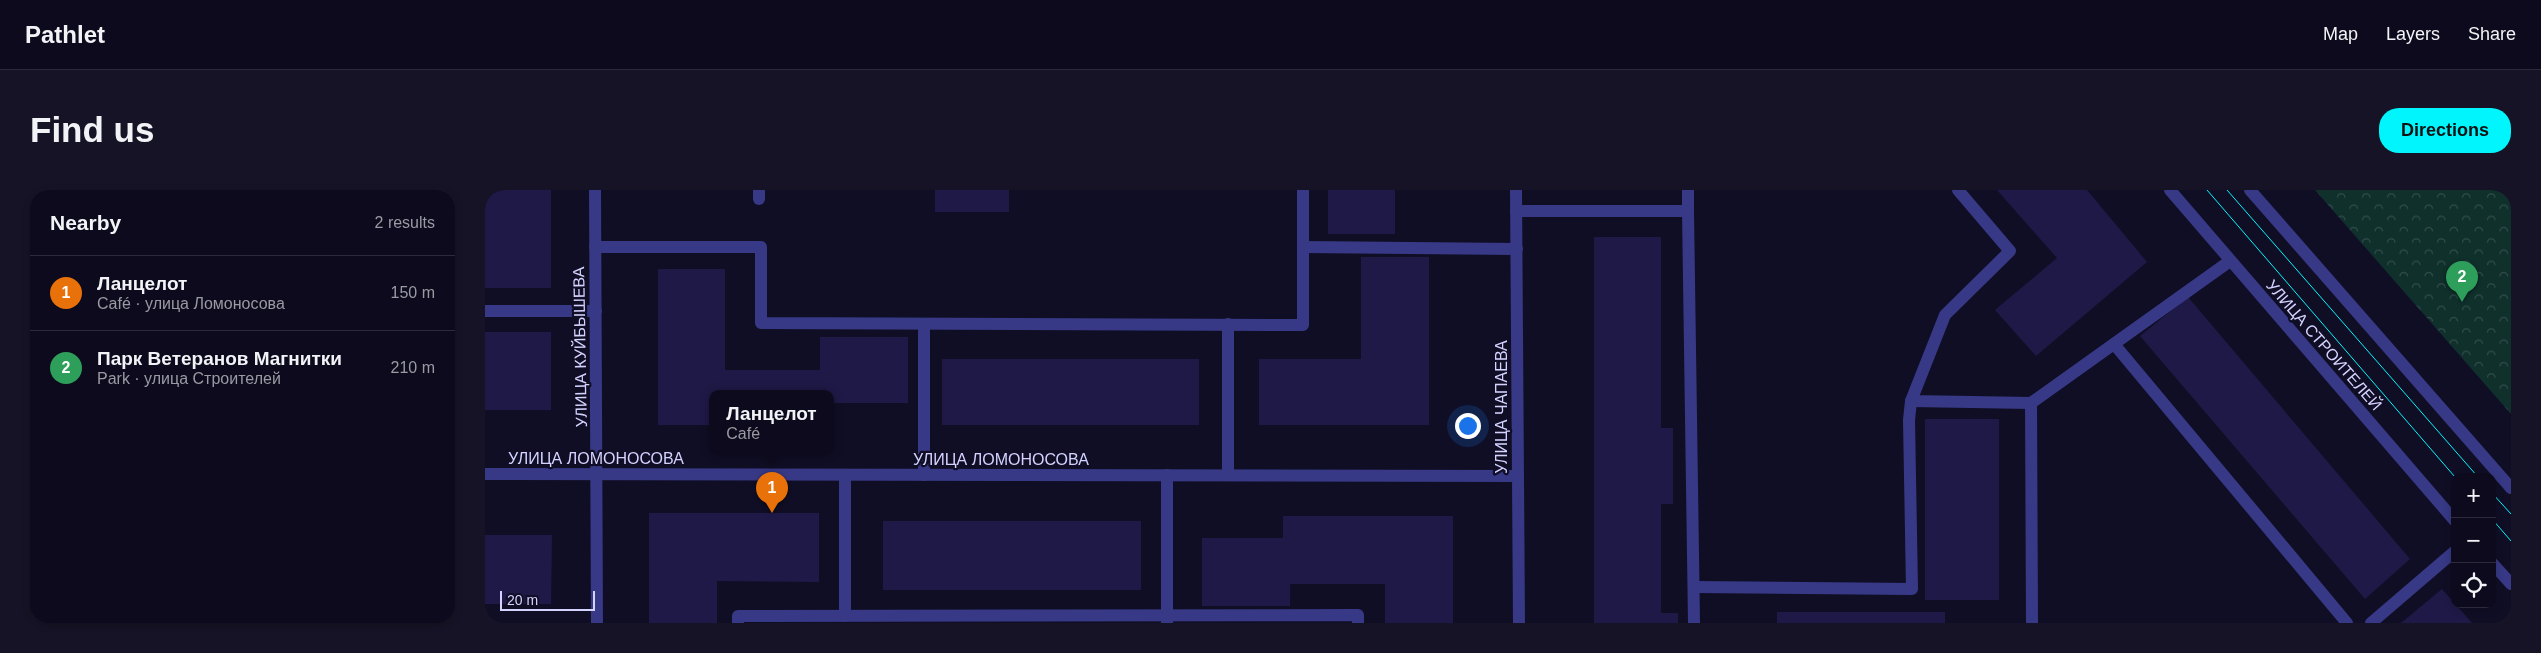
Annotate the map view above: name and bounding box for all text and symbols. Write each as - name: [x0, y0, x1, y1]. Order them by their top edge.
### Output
- text: Pathlet: [25, 21, 105, 48]
- text: Map: [2323, 24, 2358, 44]
- text: Layers: [2386, 24, 2440, 44]
- text: Share: [2468, 24, 2516, 44]
- button: Directions: [2379, 108, 2511, 153]
- text: Find us: [30, 110, 154, 149]
- text: Nearby: [50, 211, 121, 234]
- text: 2 results: [375, 214, 435, 231]
- pin: 2: [2446, 261, 2478, 302]
- street label: УЛИЦА КУЙБЫШЕВА: [569, 266, 590, 427]
- text: Ланцелот: [97, 273, 187, 294]
- street label: УЛИЦА СТРОИТЕЛЕЙ: [2263, 276, 2386, 414]
- text: 1: [62, 284, 70, 301]
- text: 150 m: [391, 284, 435, 301]
- text: Café · улица Ломоносова: [97, 295, 285, 312]
- street label: УЛИЦА ЧАПАЕВА: [1493, 340, 1510, 474]
- text: Парк Ветеранов Магнитки: [97, 348, 342, 369]
- text: 2: [62, 359, 70, 376]
- text: 210 m: [391, 359, 435, 376]
- text: Park · улица Строителей: [97, 370, 281, 387]
- popup: [709, 390, 834, 455]
- text: Ланцелот: [726, 403, 817, 424]
- your location: [1455, 413, 1481, 439]
- text: Café: [726, 425, 760, 442]
- street label: УЛИЦА ЛОМОНОСОВА: [508, 450, 684, 467]
- street label: УЛИЦА ЛОМОНОСОВА: [913, 451, 1089, 468]
- pin: 1: [756, 472, 788, 513]
- map controls: [2451, 473, 2496, 608]
- button: +: [2451, 473, 2496, 518]
- button: −: [2451, 518, 2496, 563]
- button: locate: [2451, 563, 2496, 608]
- scale bar: [500, 588, 595, 611]
- text: 20 m: [507, 592, 538, 608]

